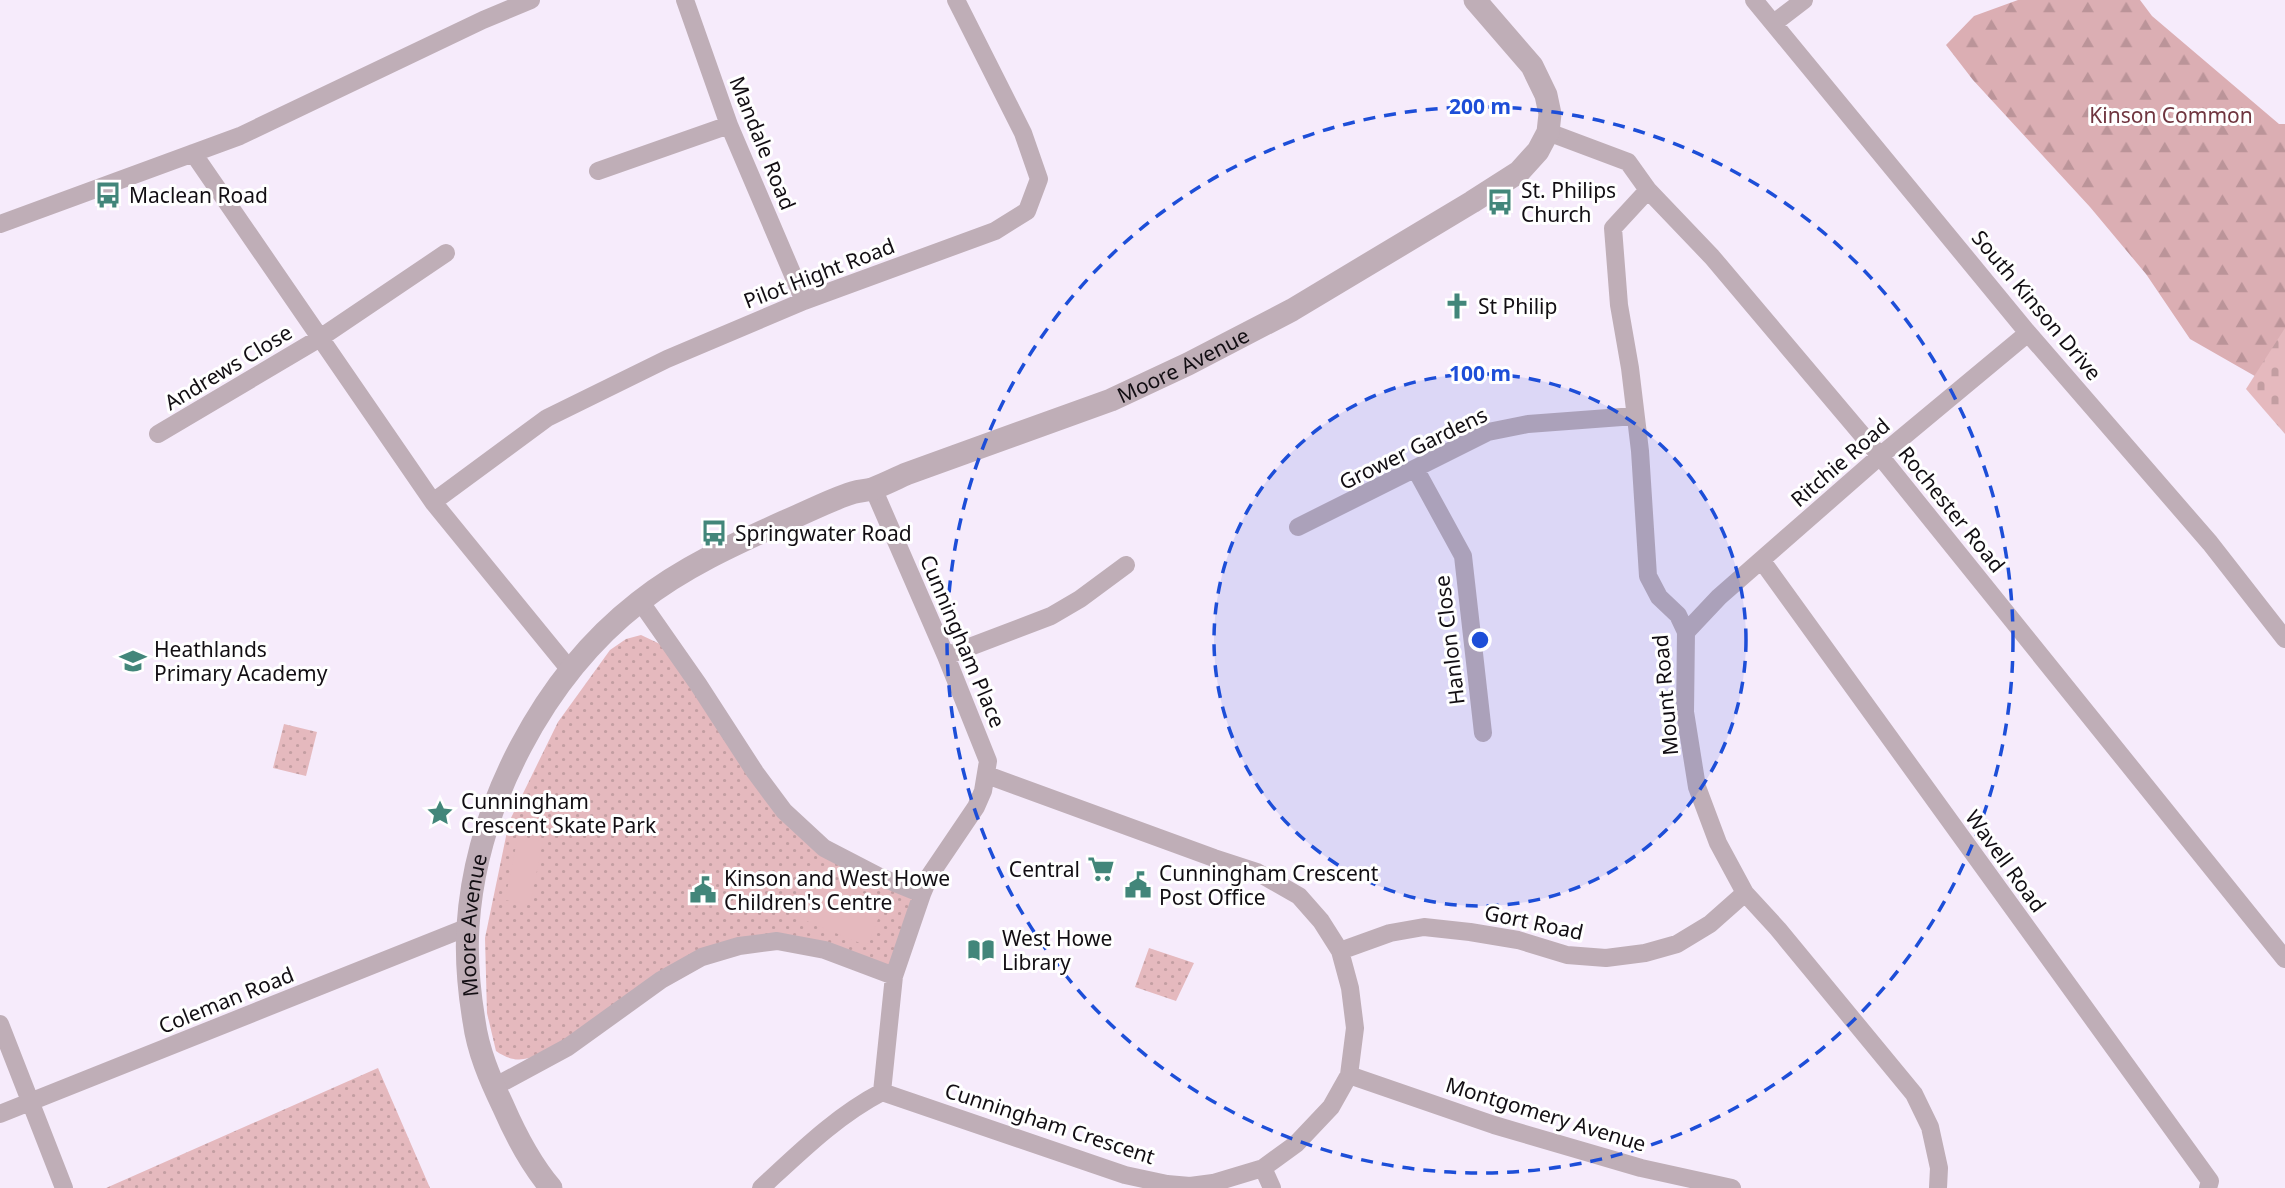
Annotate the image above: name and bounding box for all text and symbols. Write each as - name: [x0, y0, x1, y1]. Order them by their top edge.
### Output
- street label: Mandale Road: [723, 72, 803, 214]
- text: 200 m: [1449, 92, 1511, 120]
- park label: Kinson Common: [2089, 101, 2253, 129]
- place label: St. Philips Church: [1521, 176, 1616, 228]
- bus stop icon: Maclean Road: [93, 180, 123, 210]
- place label: Maclean Road: [129, 181, 268, 209]
- bus stop icon: St. Philips Church: [1485, 187, 1515, 217]
- street label: South Kinson Drive: [1966, 224, 2108, 386]
- street label: Pilot Hight Road: [739, 231, 899, 315]
- church icon: St Philip: [1442, 291, 1472, 321]
- place label: St Philip: [1478, 292, 1557, 320]
- street label: Andrews Close: [159, 318, 297, 416]
- street label: Moore Avenue: [1112, 321, 1254, 409]
- text: 100 m: [1449, 359, 1511, 387]
- street label: Grower Gardens: [1334, 400, 1492, 496]
- street label: Ritchie Road: [1785, 411, 1895, 513]
- street label: Rochester Road: [1892, 440, 2012, 578]
- bus stop icon: Springwater Road: [699, 518, 729, 548]
- place label: Springwater Road: [735, 519, 912, 547]
- street label: Cunningham Place: [914, 550, 1012, 732]
- street label: Hanlon Close: [1427, 574, 1471, 706]
- centre of rings: [1468, 628, 1492, 652]
- street label: Mount Road: [1646, 633, 1684, 757]
- place label: Heathlands Primary Academy: [154, 635, 328, 687]
- school or university icon: Heathlands Primary Academy: [118, 646, 148, 676]
- place label: Cunningham Crescent Skate Park: [461, 787, 657, 839]
- place icon: Cunningham Crescent Skate Park: [425, 798, 455, 828]
- street label: Wavell Road: [1959, 804, 2053, 918]
- street label: Moore Avenue: [453, 851, 493, 998]
- supermarket icon: Central: [1086, 854, 1116, 884]
- place label: Central: [1009, 855, 1080, 883]
- place label: Cunningham Crescent Post Office: [1159, 859, 1379, 911]
- place label: Kinson and West Howe Children's Centre: [724, 864, 950, 916]
- public building icon: Cunningham Crescent Post Office: [1123, 870, 1153, 900]
- public building icon: Kinson and West Howe Children's Centre: [688, 875, 718, 905]
- street label: Gort Road: [1482, 898, 1586, 946]
- place label: West Howe Library: [1002, 924, 1112, 976]
- library icon: West Howe Library: [966, 935, 996, 965]
- street label: Coleman Road: [154, 960, 298, 1040]
- street label: Montgomery Avenue: [1442, 1070, 1650, 1158]
- street label: Cunningham Crescent: [941, 1076, 1159, 1170]

